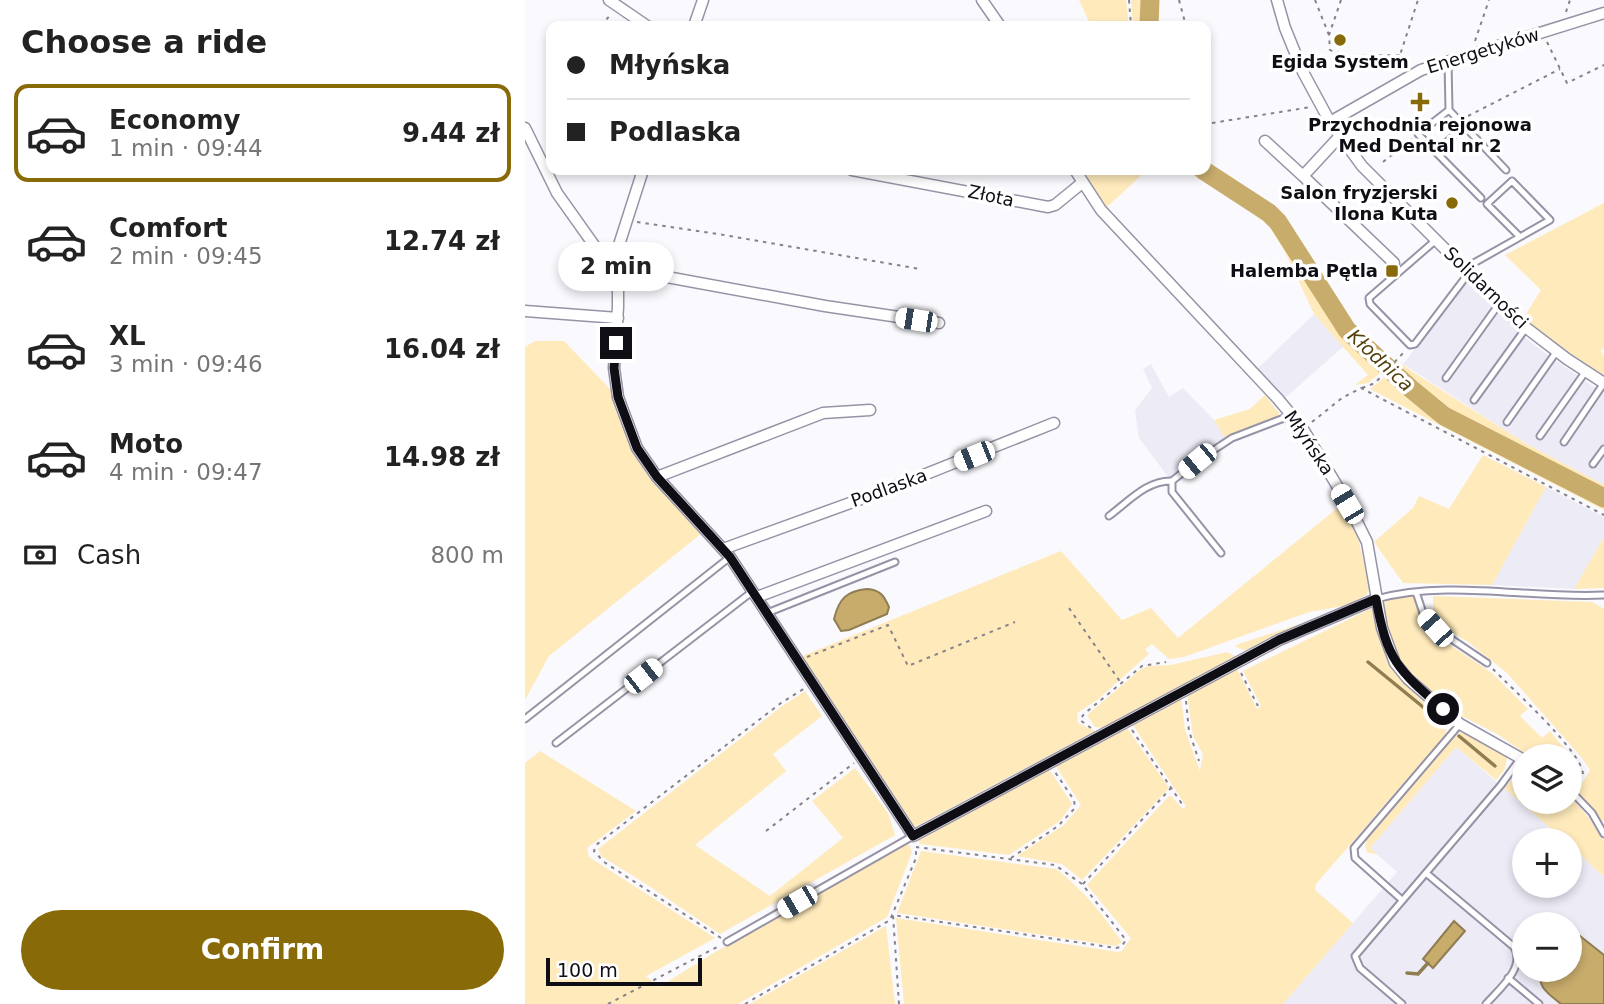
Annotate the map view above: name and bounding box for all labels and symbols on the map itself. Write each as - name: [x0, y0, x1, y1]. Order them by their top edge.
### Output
- street label: Energetyków: [1424, 23, 1542, 78]
- marker: Egida System: [1332, 32, 1348, 48]
- place label: Egida System: [1271, 51, 1409, 72]
- marker: Przychodnia rejonowa Med Dental nr 2: [1410, 92, 1430, 112]
- place label: Przychodnia rejonowa Med Dental nr 2: [1308, 114, 1532, 156]
- street label: Złota: [966, 180, 1016, 211]
- place label: Salon fryzjerski Ilona Kuta: [1280, 182, 1438, 224]
- marker: Salon fryzjerski Ilona Kuta: [1444, 195, 1460, 211]
- callout: 2 min: [558, 242, 674, 290]
- street label: Solidarności: [1440, 242, 1533, 333]
- place label: Halemba Pętla: [1230, 260, 1378, 281]
- marker: Halemba Pętla: [1384, 263, 1400, 279]
- car: [894, 306, 939, 334]
- water label: Kłodnica: [1344, 324, 1418, 396]
- route end: [600, 327, 632, 359]
- street label: Młyńska: [1280, 406, 1339, 479]
- car: [951, 438, 998, 474]
- car: [1175, 439, 1220, 483]
- street label: Podlaska: [848, 464, 930, 511]
- car: [1328, 481, 1367, 527]
- car: [1414, 605, 1457, 651]
- car: [620, 655, 667, 697]
- route start: [1427, 693, 1459, 725]
- car: [774, 882, 821, 922]
- scale bar: [546, 955, 702, 987]

